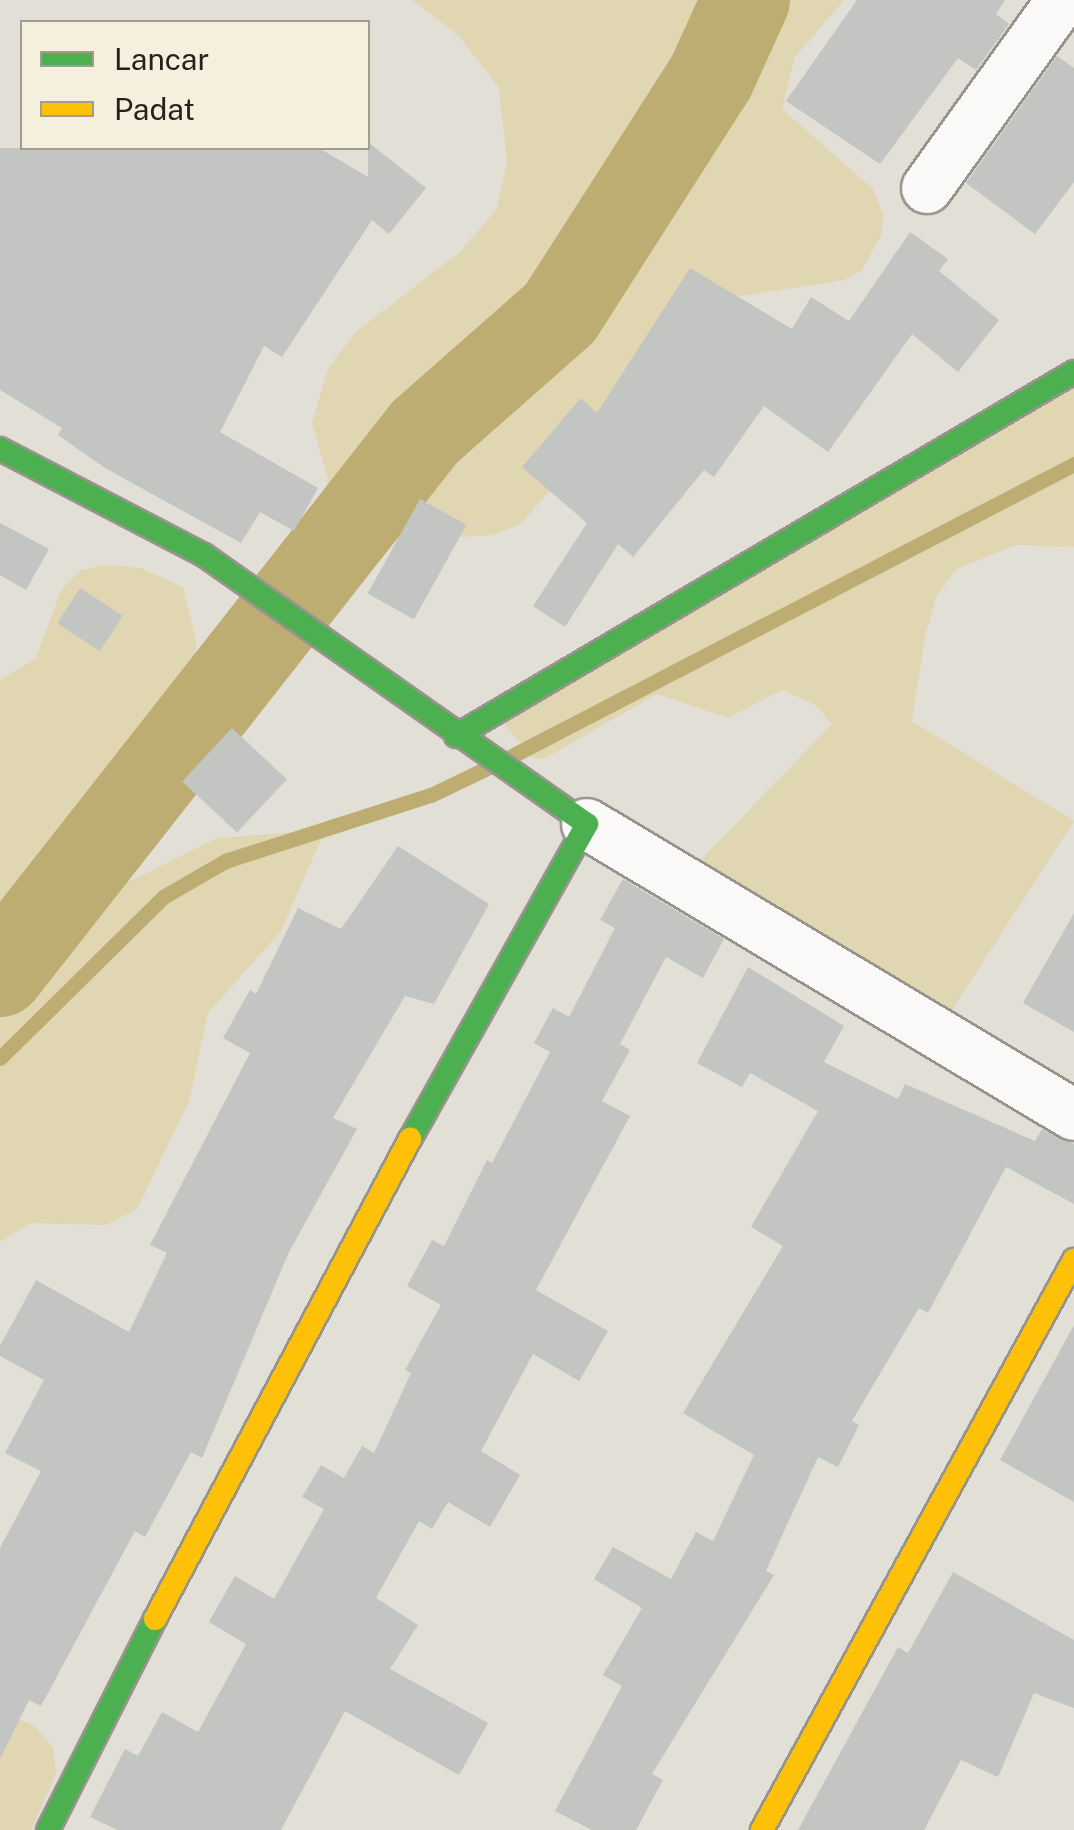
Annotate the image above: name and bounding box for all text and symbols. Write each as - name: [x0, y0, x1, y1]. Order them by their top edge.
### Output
- legend: [20, 20, 370, 150]
- text: Lancar: [114, 41, 209, 77]
- text: Padat: [114, 91, 195, 127]

